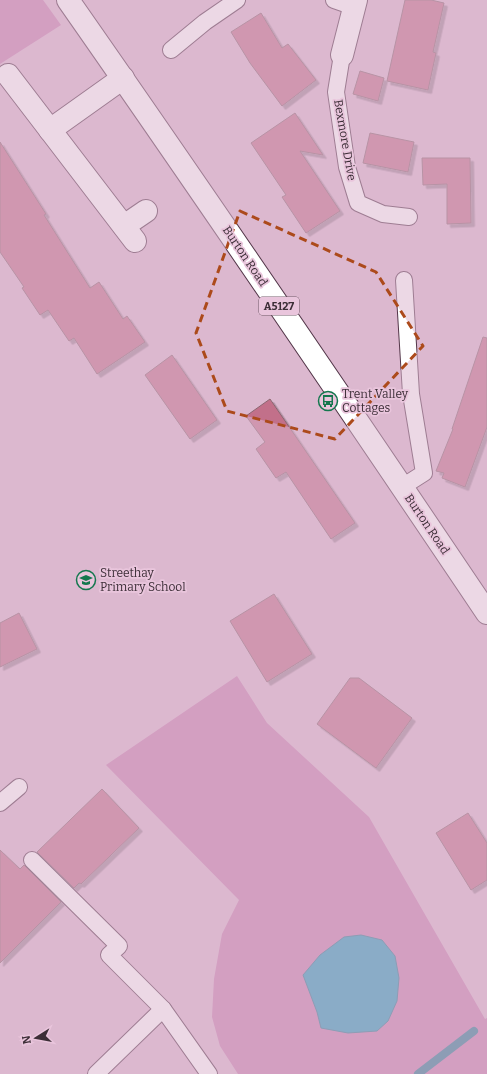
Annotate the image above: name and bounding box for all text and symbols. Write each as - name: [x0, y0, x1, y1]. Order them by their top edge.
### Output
- street label: Bexmore Drive: [331, 98, 359, 182]
- street label: Burton Road: [220, 223, 270, 289]
- road number: A5127: [259, 297, 299, 315]
- place label: Trent Valley Cottages: [342, 387, 409, 415]
- bus stop icon: Trent Valley Cottages: [317, 390, 339, 412]
- street label: Burton Road: [402, 491, 452, 557]
- place label: Streethay Primary School: [100, 566, 186, 594]
- school or university icon: Streethay Primary School: [75, 569, 97, 591]
- north arrow: [16, 1018, 56, 1058]
- text: N: [19, 1034, 34, 1045]

